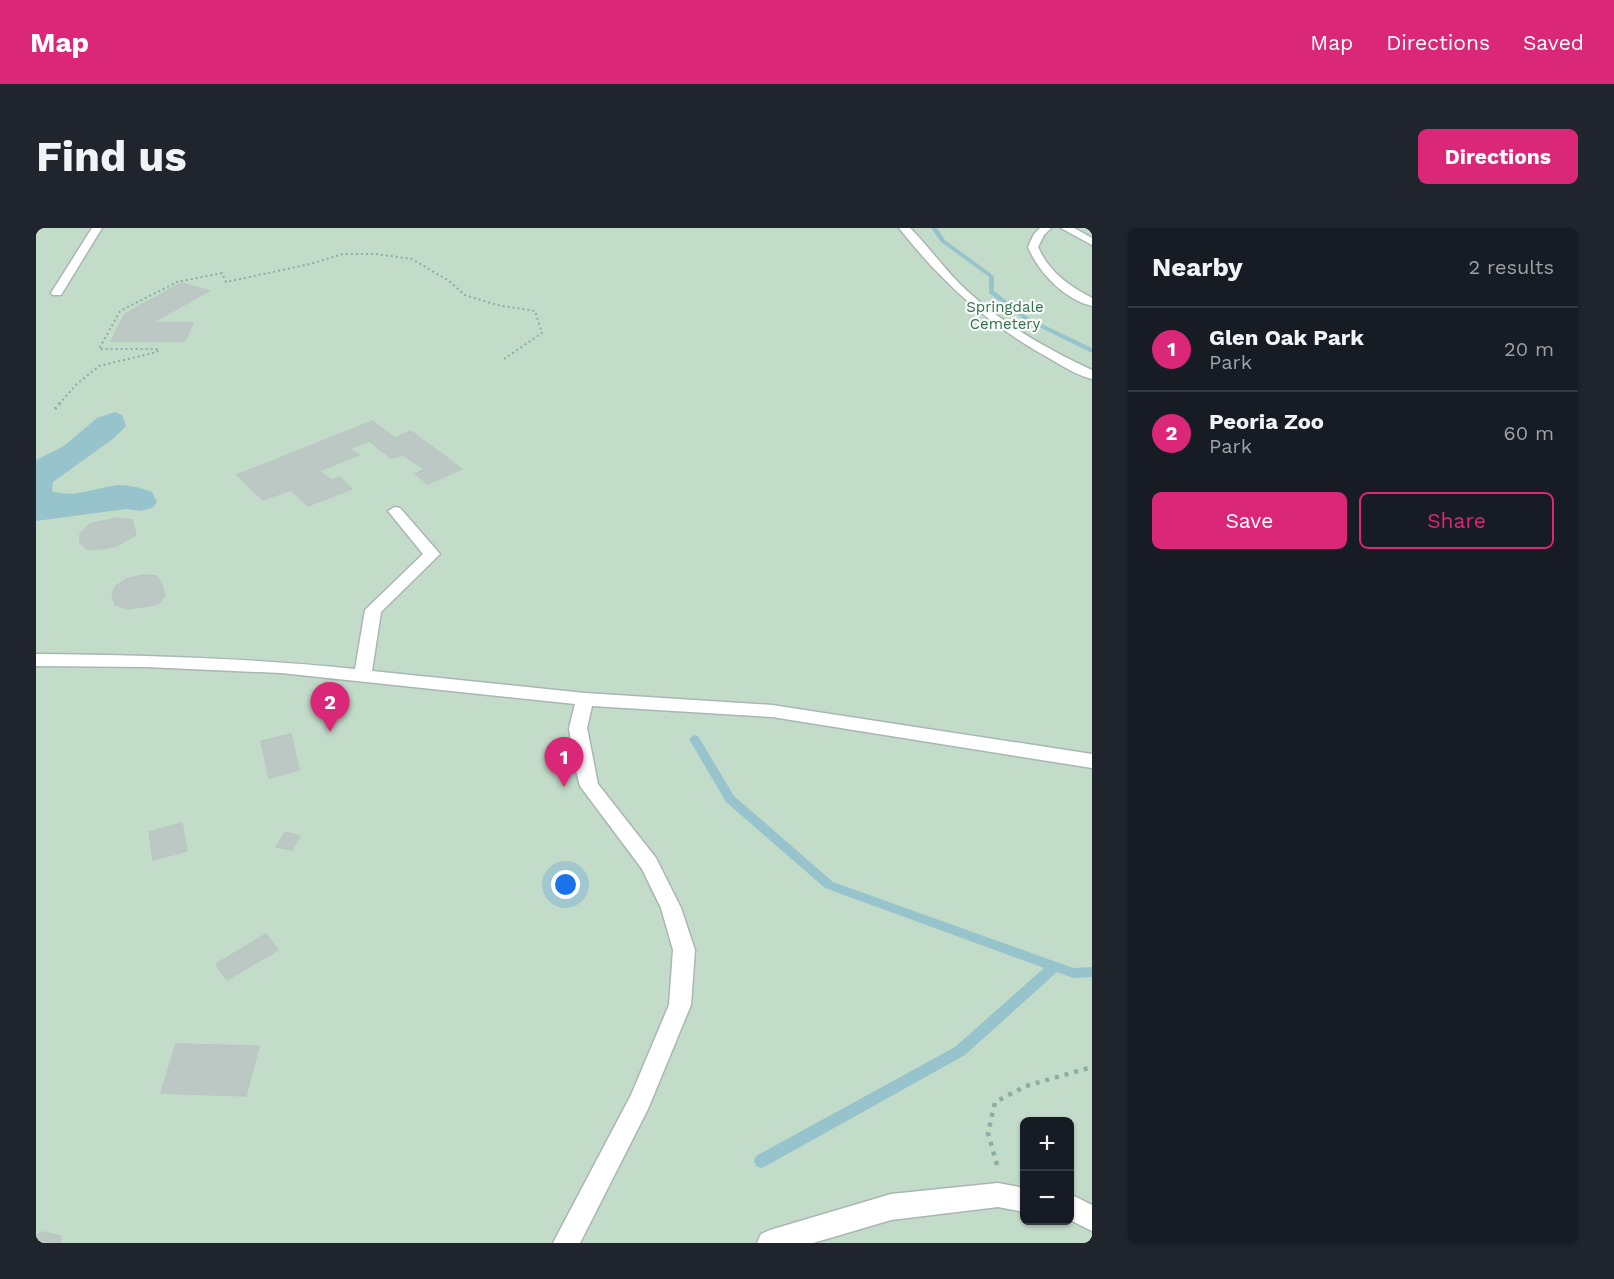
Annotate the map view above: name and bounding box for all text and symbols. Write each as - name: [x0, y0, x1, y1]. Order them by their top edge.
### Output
- text: Map: [30, 26, 89, 59]
- text: Map: [1310, 30, 1353, 55]
- text: Directions: [1386, 30, 1490, 55]
- text: Saved: [1523, 30, 1584, 55]
- button: Directions: [1418, 129, 1578, 184]
- text: Find us: [36, 132, 187, 181]
- text: Nearby: [1152, 252, 1243, 282]
- text: 2 results: [1469, 255, 1554, 279]
- park label: Springdale Cemetery: [966, 298, 1044, 333]
- text: Glen Oak Park: [1209, 325, 1364, 350]
- text: 1: [1167, 337, 1176, 361]
- text: 20 m: [1504, 337, 1554, 361]
- text: Park: [1209, 350, 1252, 374]
- text: Peoria Zoo: [1209, 409, 1324, 434]
- text: 2: [1166, 421, 1177, 445]
- text: 60 m: [1504, 421, 1554, 445]
- text: Park: [1209, 434, 1252, 458]
- button: Save: [1152, 492, 1347, 549]
- button: Share: [1359, 492, 1554, 549]
- pin: 2: [310, 682, 350, 732]
- pin: 1: [544, 738, 584, 787]
- your location: [551, 870, 580, 899]
- map controls: [1020, 1117, 1074, 1225]
- button: +: [1020, 1117, 1074, 1171]
- button: −: [1020, 1171, 1074, 1225]

